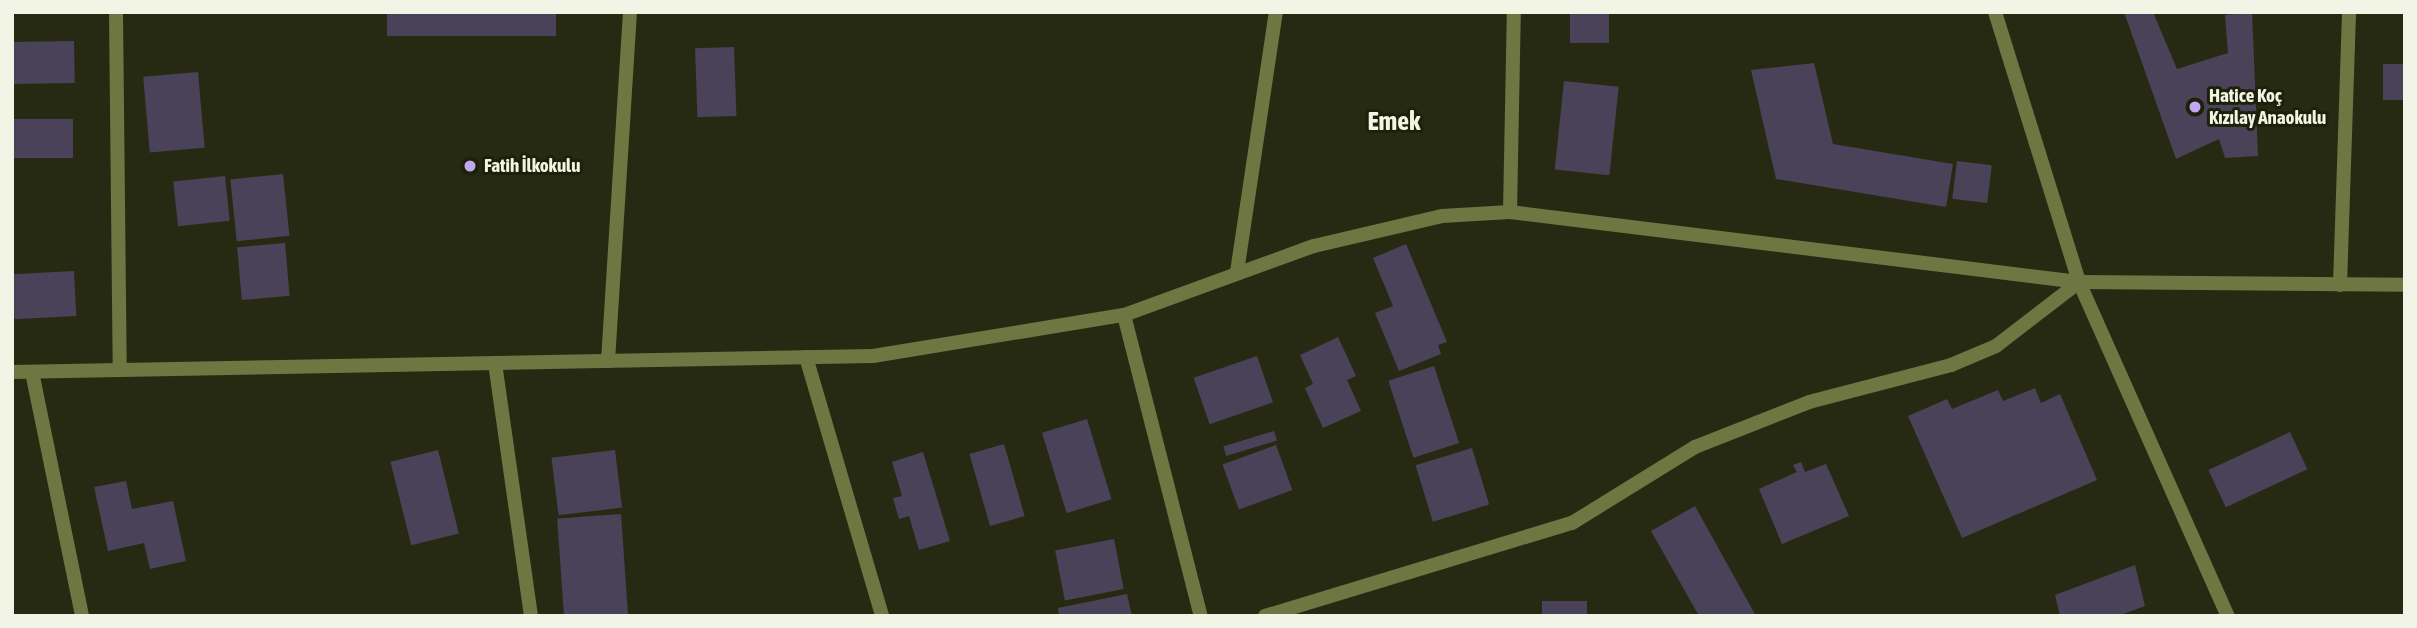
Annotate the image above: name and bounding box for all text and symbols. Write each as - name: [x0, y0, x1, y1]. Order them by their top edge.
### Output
- place label: Hatice Koç Kızılay Anaokulu: [2209, 85, 2326, 129]
- marker: Hatice Koç Kızılay Anaokulu: [2187, 99, 2203, 115]
- district label: Emek: [1367, 106, 1421, 138]
- place label: Fatih İlkokulu: [484, 155, 580, 177]
- marker: Fatih İlkokulu: [462, 158, 478, 174]

